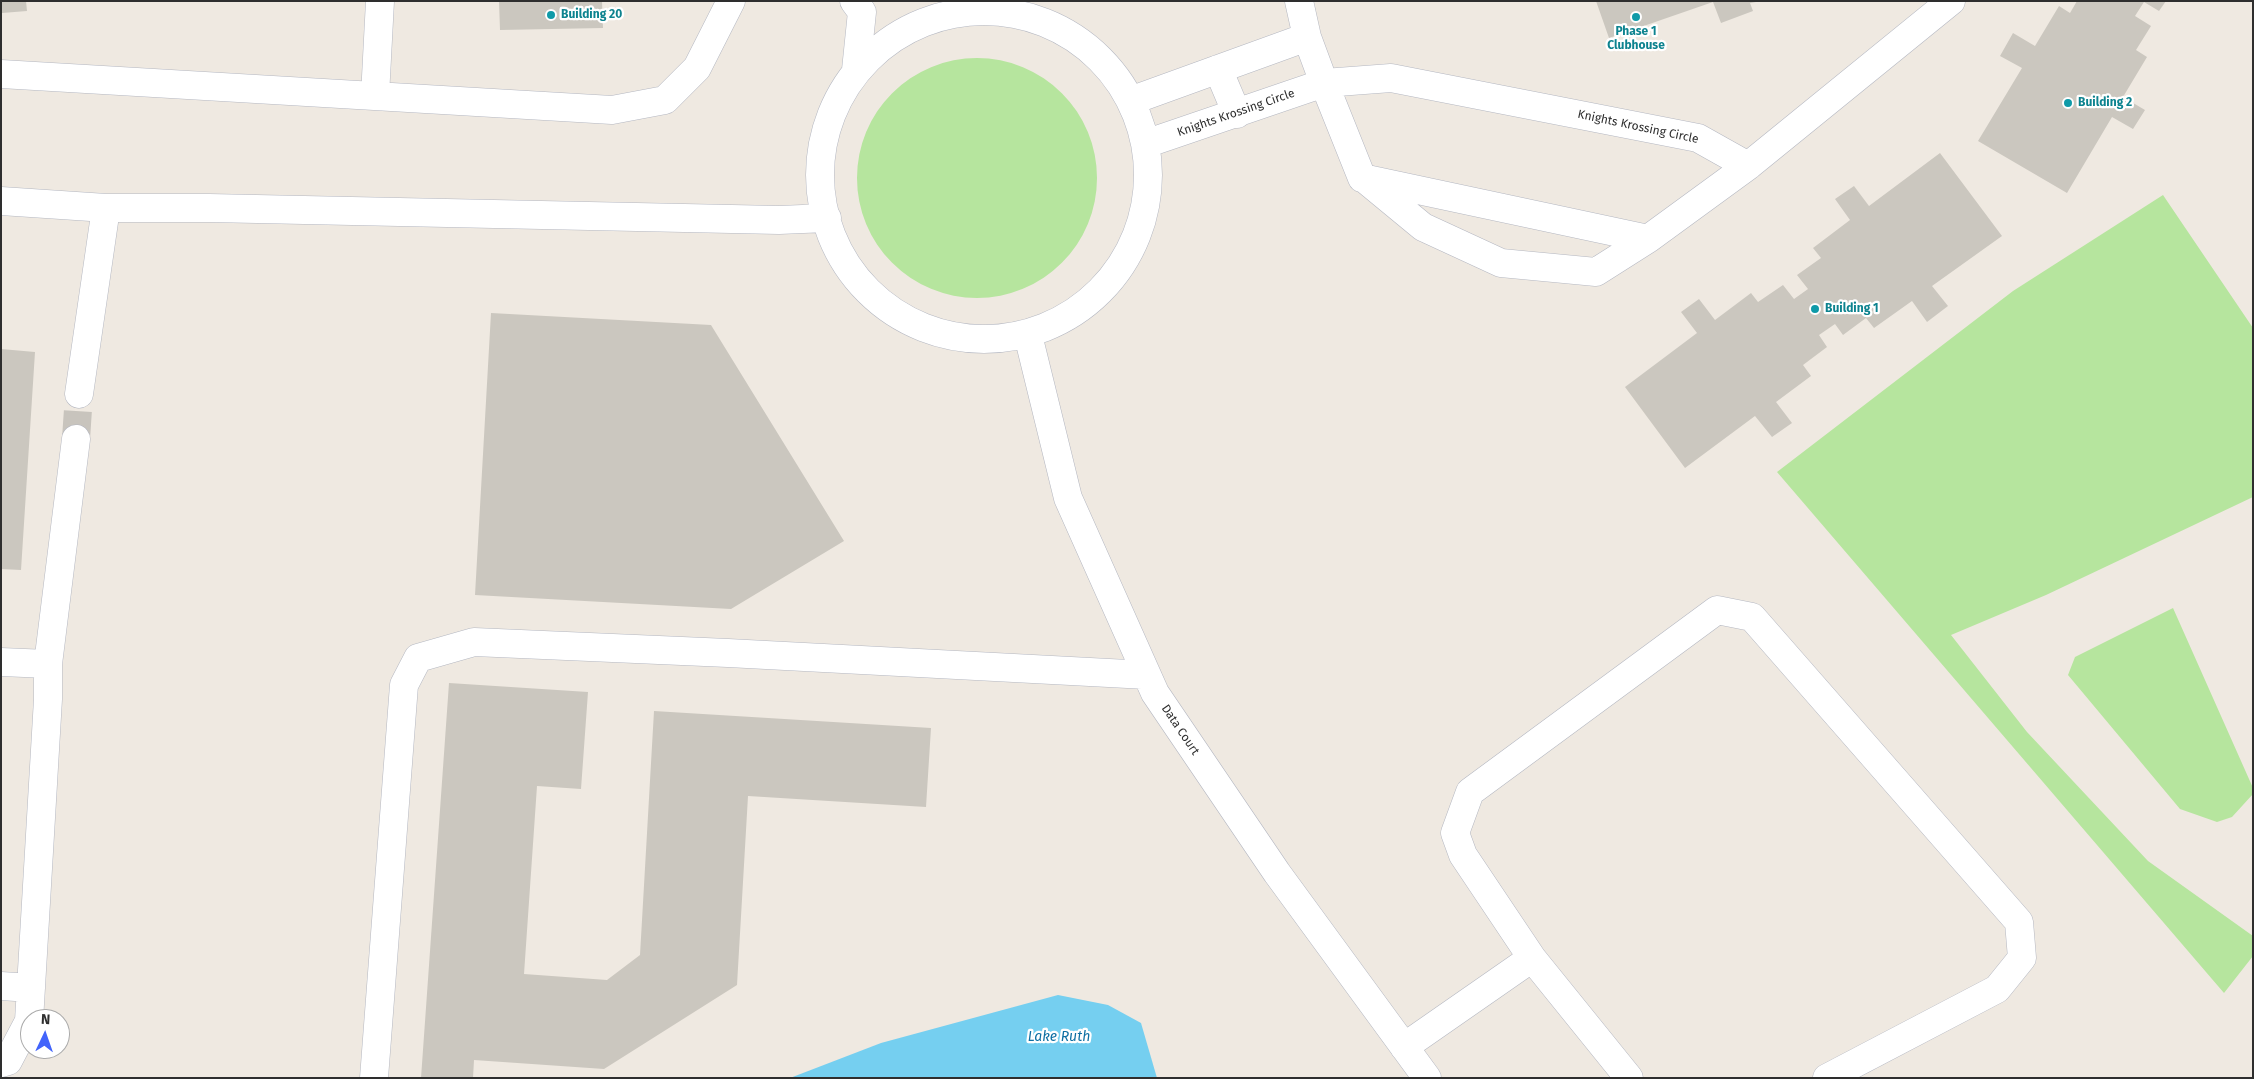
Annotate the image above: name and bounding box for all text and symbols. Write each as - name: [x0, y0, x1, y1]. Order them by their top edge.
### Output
- place label: Building 20: [561, 8, 622, 22]
- marker: Building 20: [545, 9, 557, 21]
- marker: Phase 1 Clubhouse: [1630, 11, 1642, 23]
- place label: Phase 1 Clubhouse: [1607, 25, 1665, 53]
- street label: Knights Krossing Circle: [1175, 86, 1297, 140]
- place label: Building 2: [2078, 96, 2132, 110]
- marker: Building 2: [2062, 97, 2074, 109]
- street label: Knights Krossing Circle: [1576, 107, 1700, 147]
- place label: Building 1: [1825, 302, 1879, 316]
- marker: Building 1: [1809, 303, 1821, 315]
- street label: Data Court: [1158, 702, 1202, 758]
- north arrow: [20, 1009, 70, 1059]
- text: N: [41, 1011, 51, 1028]
- water label: Lake Ruth: [1028, 1029, 1090, 1045]

